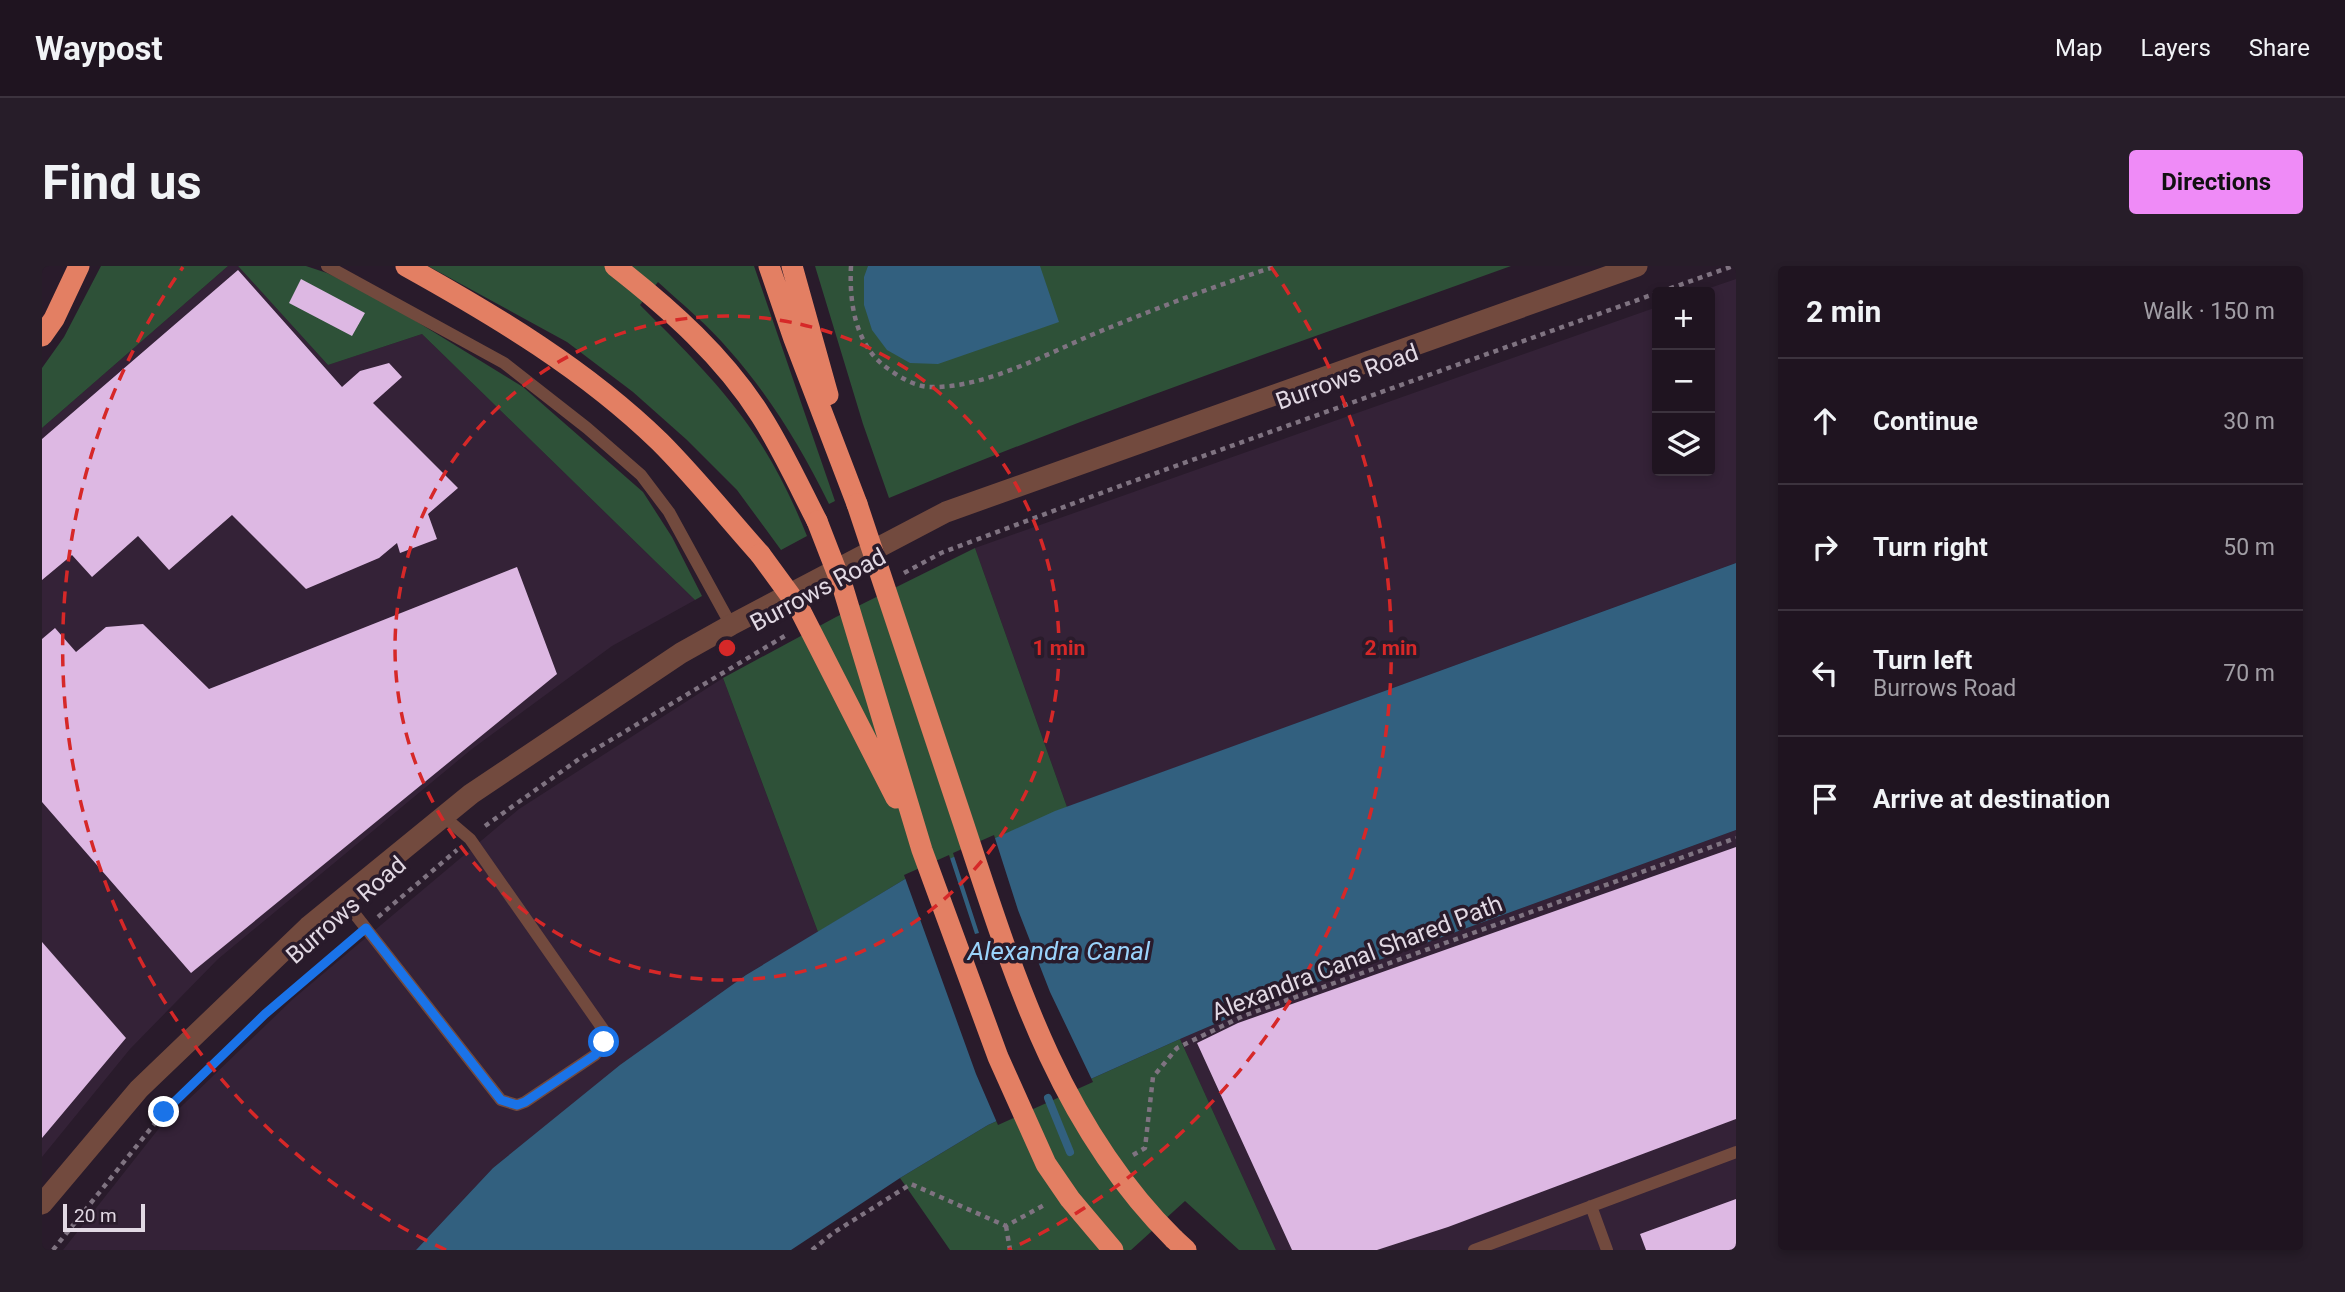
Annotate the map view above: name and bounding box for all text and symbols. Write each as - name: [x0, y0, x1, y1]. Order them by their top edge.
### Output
- text: Waypost: [35, 29, 163, 68]
- text: Map: [2055, 34, 2103, 62]
- text: Layers: [2141, 34, 2211, 62]
- text: Share: [2249, 34, 2310, 62]
- button: Directions: [2129, 150, 2303, 214]
- text: Find us: [42, 154, 202, 211]
- map controls: [1652, 287, 1715, 476]
- button: +: [1652, 287, 1715, 350]
- text: 2 min: [1806, 294, 1881, 329]
- text: Walk · 150 m: [2143, 298, 2275, 325]
- street label: Burrows Road: [1272, 338, 1422, 416]
- button: −: [1652, 350, 1715, 413]
- icon: ahead: [1806, 402, 1844, 440]
- text: Continue: [1873, 406, 1978, 436]
- text: 30 m: [2223, 408, 2275, 435]
- button: layers: [1652, 413, 1715, 476]
- icon: right: [1806, 528, 1844, 566]
- text: Turn right: [1873, 532, 1988, 562]
- text: 50 m: [2223, 534, 2275, 561]
- street label: Burrows Road: [745, 543, 891, 637]
- centre of rings: [715, 636, 739, 660]
- text: 1 min: [1033, 636, 1085, 660]
- text: 2 min: [1365, 636, 1417, 660]
- text: Turn left: [1873, 645, 1972, 675]
- icon: left: [1806, 654, 1844, 692]
- text: 70 m: [2223, 660, 2275, 687]
- text: Burrows Road: [1873, 675, 2016, 702]
- icon: arrive: [1806, 780, 1844, 818]
- text: Arrive at destination: [1873, 784, 2110, 814]
- street label: Burrows Road: [280, 850, 412, 970]
- street label: Alexandra Canal Shared Path: [1208, 890, 1506, 1026]
- water label: Alexandra Canal: [966, 936, 1151, 966]
- route start: [588, 1026, 619, 1057]
- route end: [148, 1096, 179, 1127]
- scale bar: [63, 1201, 145, 1233]
- text: 20 m: [74, 1204, 117, 1227]

